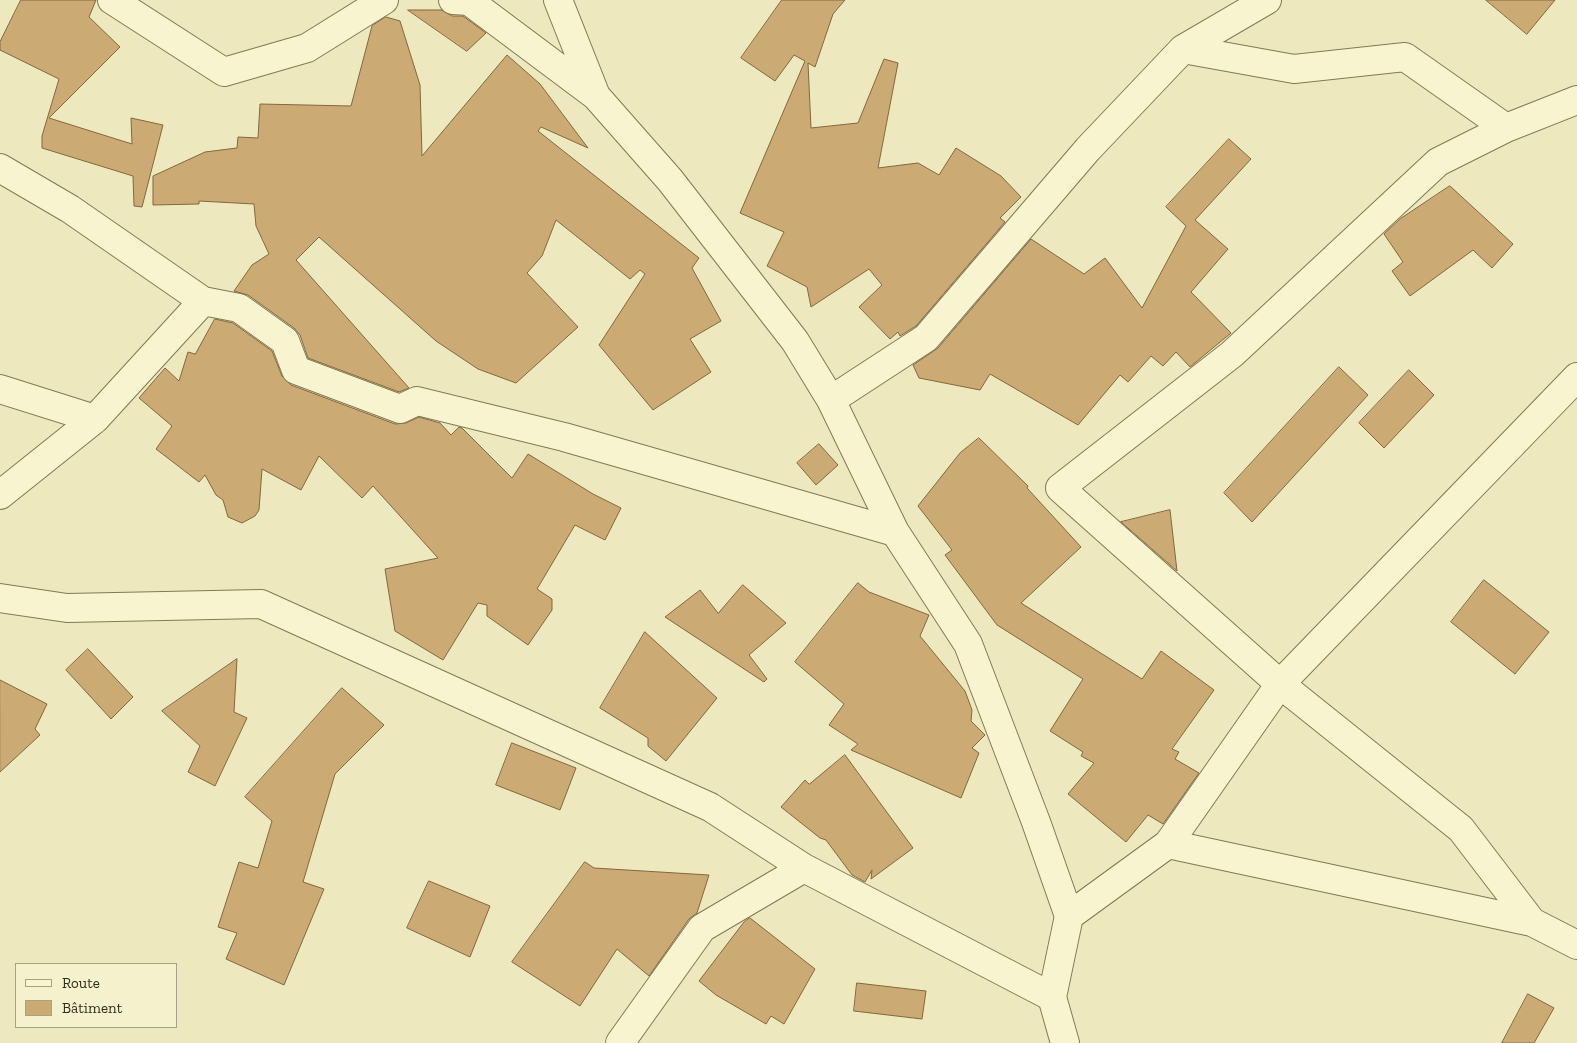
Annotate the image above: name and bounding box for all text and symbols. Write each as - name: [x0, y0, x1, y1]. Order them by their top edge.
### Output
- legend: [15, 963, 178, 1028]
- text: Route: [62, 974, 100, 992]
- text: Bâtiment: [62, 999, 122, 1017]

